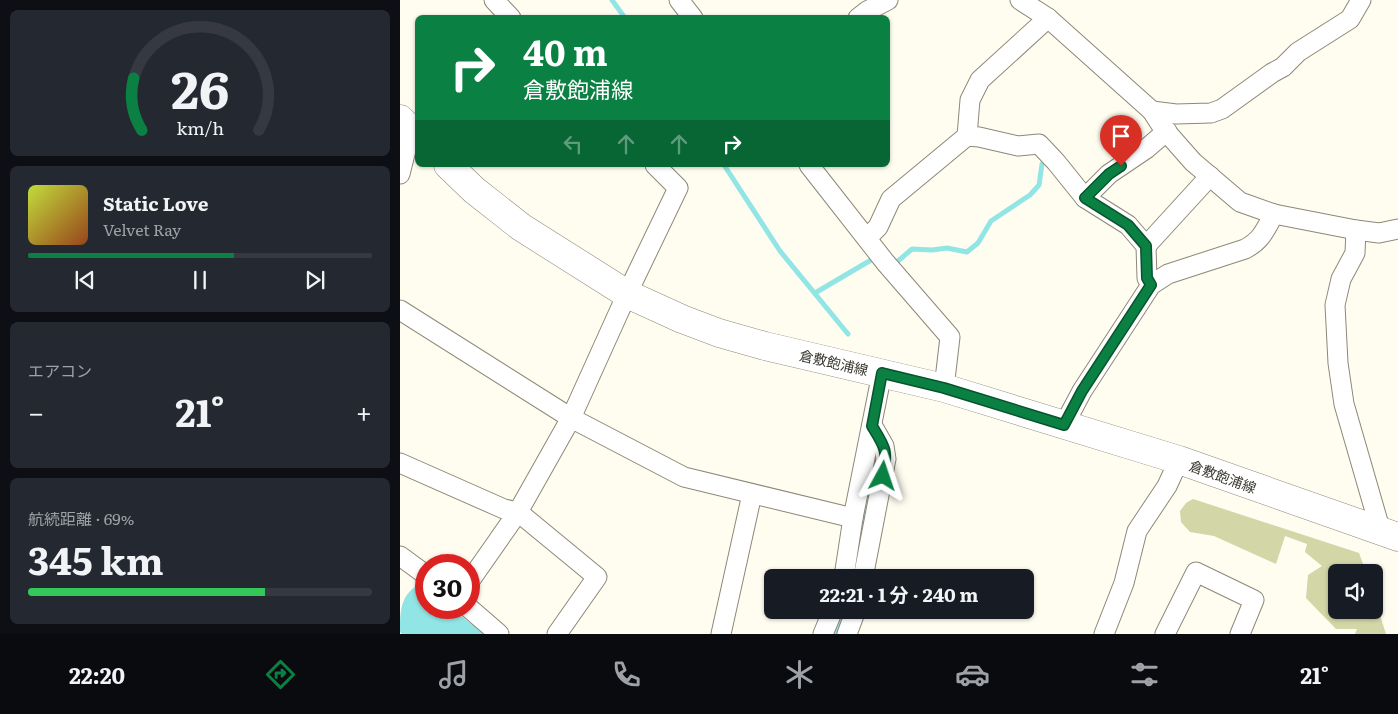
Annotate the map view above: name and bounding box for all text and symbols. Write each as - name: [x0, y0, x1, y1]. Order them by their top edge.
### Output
- text: 40 m: [523, 25, 608, 77]
- icon: right: [440, 35, 505, 100]
- text: 26: [171, 48, 229, 125]
- text: 倉敷飽浦線: [523, 72, 633, 105]
- text: km/h: [176, 114, 224, 141]
- pin: [1100, 115, 1142, 166]
- icon: arrive: [1107, 122, 1135, 150]
- icon: left: [559, 130, 587, 158]
- icon: ahead: [612, 130, 640, 158]
- icon: ahead: [665, 130, 693, 158]
- icon: right: [718, 130, 746, 158]
- text: Static Love: [103, 189, 208, 217]
- text: Velvet Ray: [103, 217, 181, 241]
- icon: previous: [71, 266, 99, 294]
- icon: pause: [186, 266, 214, 294]
- icon: next: [301, 266, 329, 294]
- street label: 倉敷飽浦線: [798, 344, 870, 380]
- text: エアコン: [28, 358, 92, 382]
- text: 21°: [175, 382, 225, 439]
- text: −: [28, 390, 44, 432]
- text: +: [356, 390, 372, 432]
- position arrow: [856, 449, 908, 501]
- street label: 倉敷飽浦線: [1187, 455, 1259, 497]
- text: 航続距離 · 69%: [28, 506, 134, 530]
- text: 345 km: [28, 530, 164, 587]
- speed limit sign: 30: [415, 554, 480, 619]
- map controls: [1328, 564, 1383, 619]
- button: sound: [1328, 564, 1383, 619]
- text: 22:21 · 1 分 · 240 m: [819, 580, 979, 608]
- icon: directions: [263, 657, 298, 692]
- icon: music: [436, 657, 471, 692]
- icon: phone: [609, 657, 644, 692]
- icon: climate: [782, 657, 817, 692]
- icon: car: [955, 657, 990, 692]
- icon: filters: [1127, 657, 1162, 692]
- text: 22:20: [69, 658, 125, 691]
- text: 21°: [1300, 658, 1329, 691]

